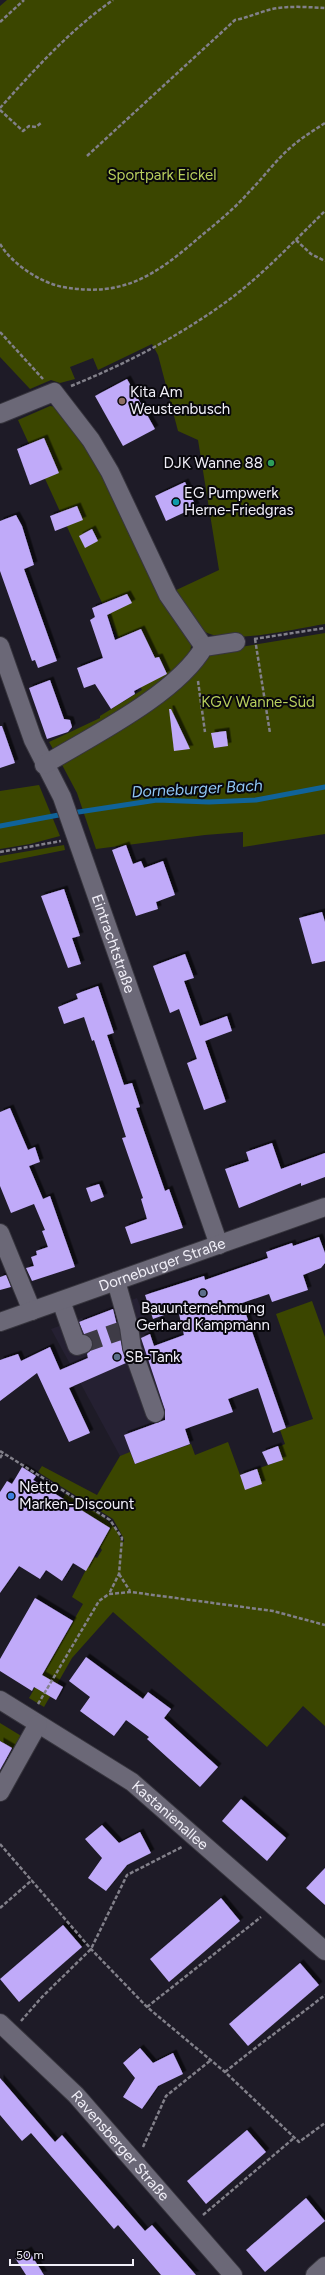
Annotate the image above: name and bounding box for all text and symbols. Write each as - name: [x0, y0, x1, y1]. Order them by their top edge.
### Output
- park label: Sportpark Eickel: [107, 166, 217, 184]
- place label: Kita Am Weustenbusch: [130, 383, 230, 418]
- marker: Kita Am Weustenbusch: [117, 396, 127, 406]
- place label: DJK Wanne 88: [164, 454, 263, 472]
- marker: DJK Wanne 88: [266, 458, 276, 468]
- place label: EG Pumpwerk Herne-Friedgras: [184, 484, 293, 519]
- marker: EG Pumpwerk Herne-Friedgras: [171, 497, 181, 507]
- park label: KGV Wanne-Süd: [201, 693, 315, 711]
- water label: Dorneburger Bach: [131, 776, 263, 801]
- street label: Eintrachtstraße: [88, 892, 139, 995]
- street label: Dorneburger Straße: [96, 1234, 228, 1295]
- marker: Bauunternehmung Gerhard Kampmann: [198, 1288, 208, 1298]
- place label: Bauunternehmung Gerhard Kampmann: [136, 1299, 270, 1334]
- place label: SB-Tank: [125, 1348, 181, 1366]
- marker: SB-Tank: [112, 1352, 122, 1362]
- place label: Netto Marken-Discount: [19, 1478, 135, 1513]
- marker: Netto Marken-Discount: [6, 1491, 16, 1501]
- street label: Kastanienallee: [128, 1777, 212, 1854]
- street label: Ravensberger Straße: [67, 2087, 173, 2205]
- scale bar: [10, 2241, 133, 2267]
- text: 50 m: [16, 2248, 44, 2262]

